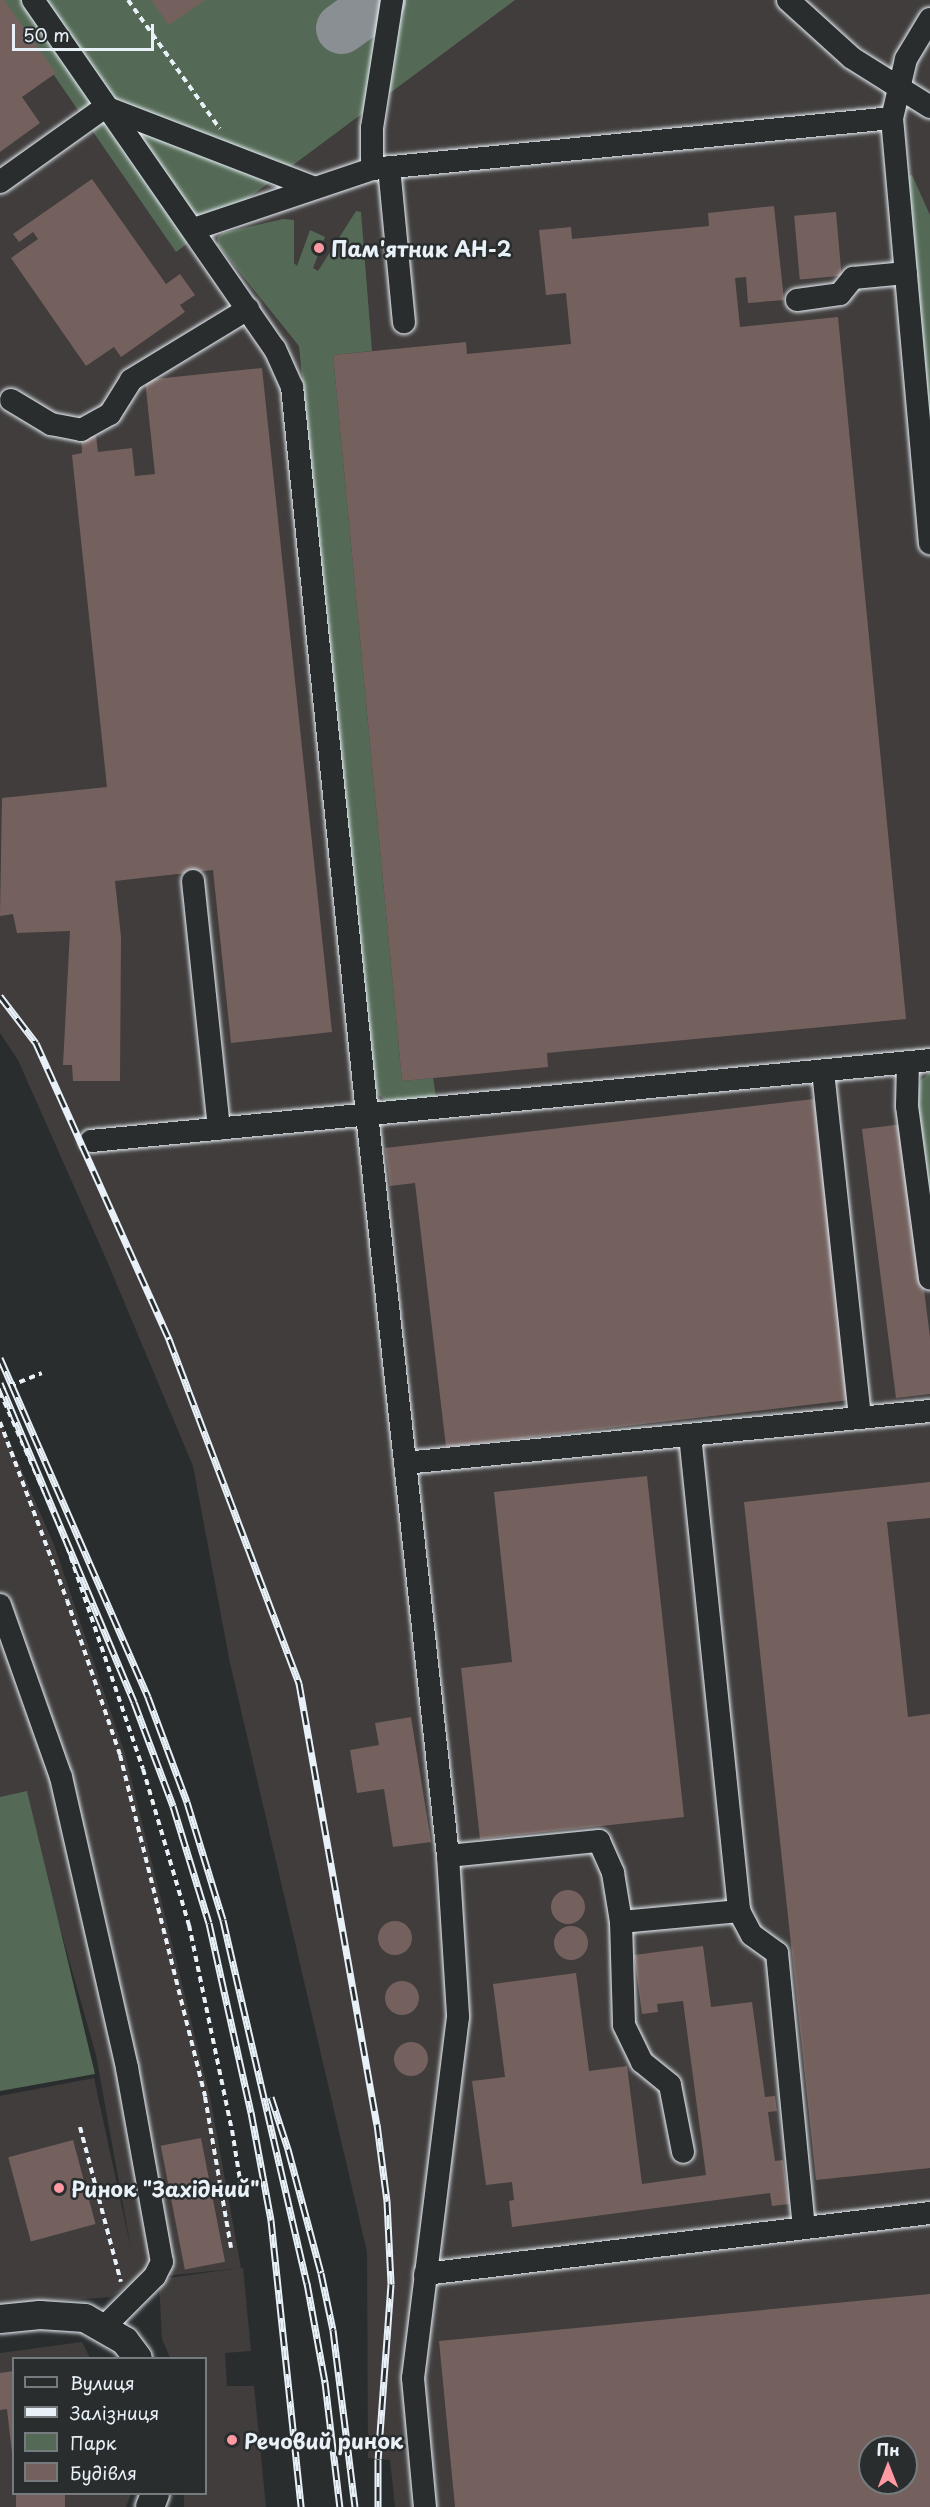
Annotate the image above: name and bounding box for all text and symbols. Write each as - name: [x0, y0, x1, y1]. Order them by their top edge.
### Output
- scale bar: [15, 12, 158, 50]
- text: 50 m: [23, 21, 70, 48]
- place label: Пам'ятник АН-2: [331, 235, 512, 261]
- marker: Пам'ятник АН-2: [312, 241, 326, 255]
- place label: Ринок "Західний": [71, 2175, 261, 2201]
- marker: Ринок "Західний": [52, 2181, 66, 2195]
- legend: [12, 2357, 207, 2495]
- text: Вулиця: [70, 2369, 135, 2396]
- text: Залізниця: [70, 2399, 159, 2426]
- place label: Речовий ринок: [244, 2427, 404, 2453]
- text: Парк: [70, 2429, 116, 2456]
- marker: Речовий ринок: [225, 2433, 239, 2447]
- north arrow: [858, 2435, 918, 2495]
- text: Пн: [876, 2437, 900, 2461]
- text: Будівля: [70, 2459, 137, 2486]

